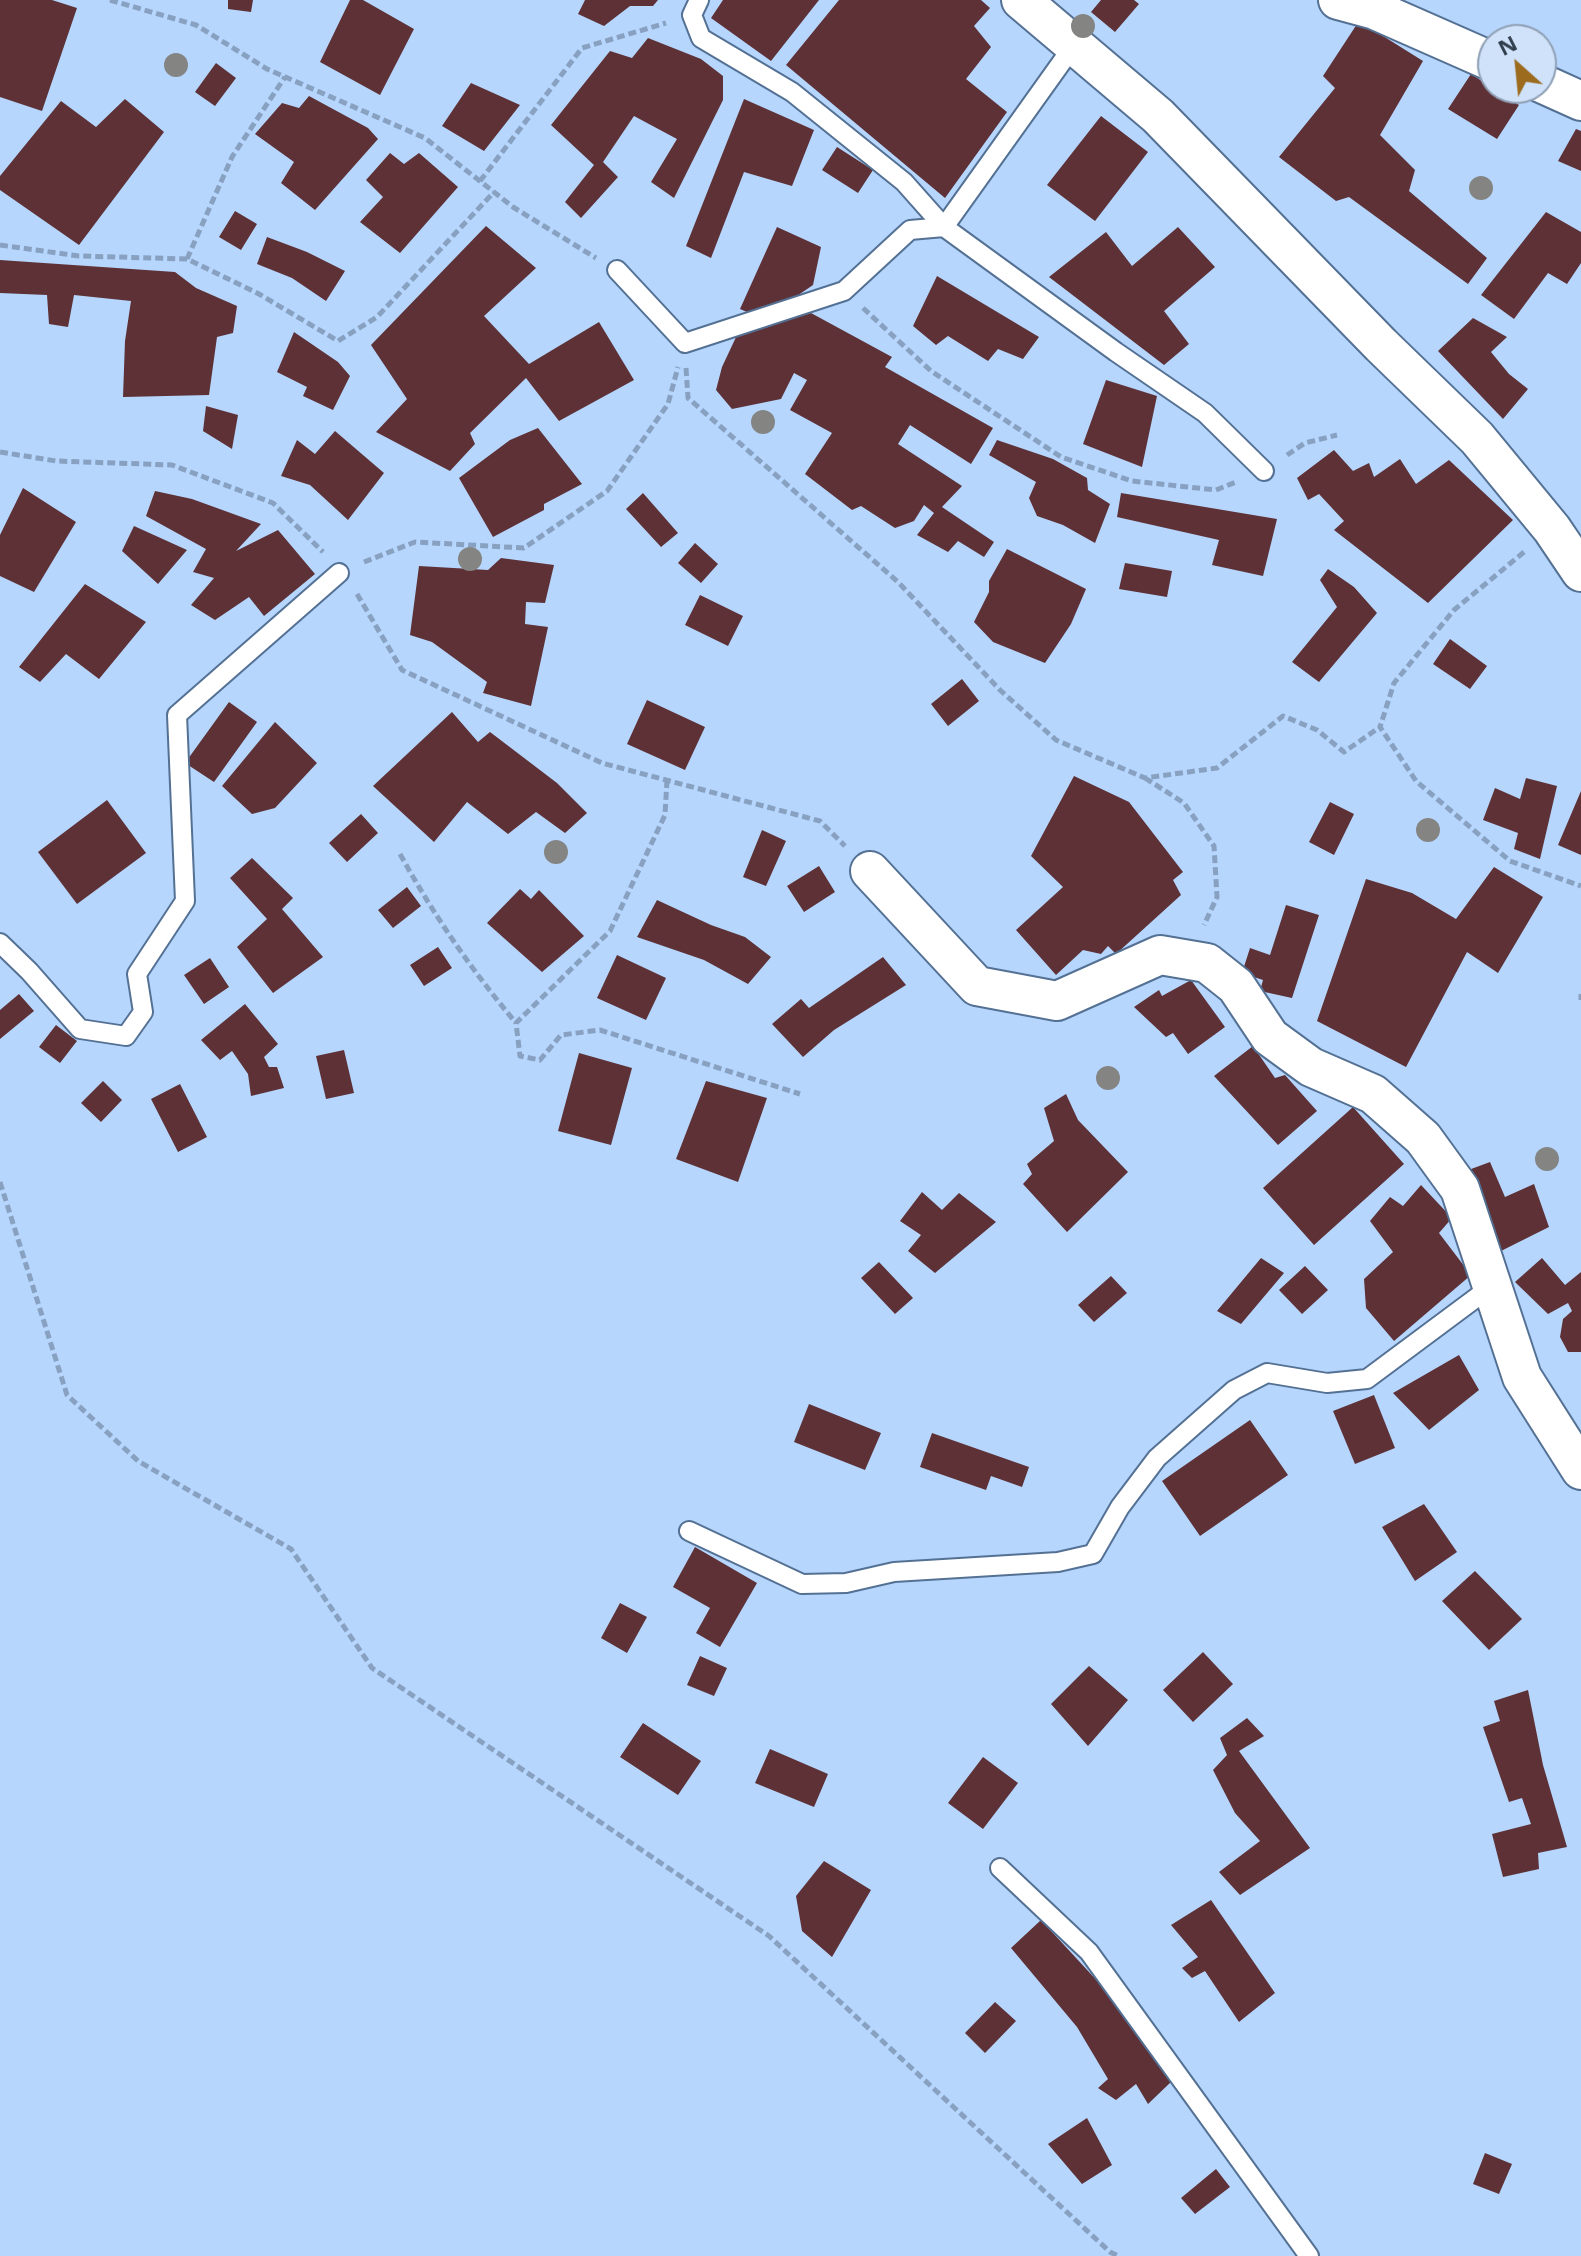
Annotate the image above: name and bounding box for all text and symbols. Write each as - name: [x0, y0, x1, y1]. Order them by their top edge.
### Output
- north arrow: [1477, 24, 1557, 104]
- text: N: [1492, 27, 1522, 62]

